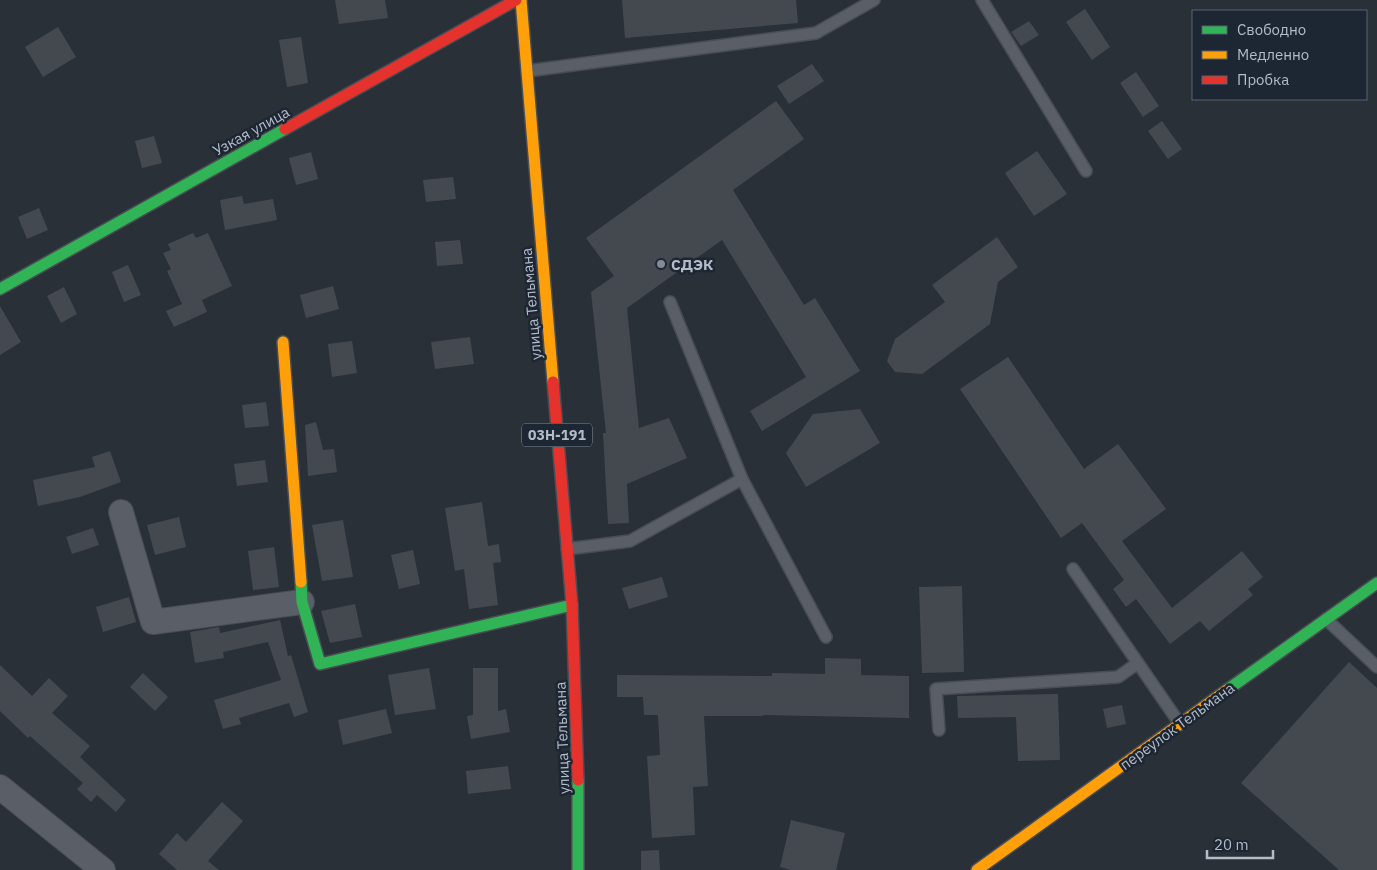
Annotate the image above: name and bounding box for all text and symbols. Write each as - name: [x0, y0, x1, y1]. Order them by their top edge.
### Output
- legend: [1192, 10, 1367, 100]
- text: Свободно: [1237, 20, 1306, 39]
- text: Медленно: [1237, 45, 1309, 64]
- text: Пробка: [1237, 70, 1289, 89]
- street label: Узкая улица: [209, 102, 293, 160]
- street label: улица Тельмана: [517, 247, 545, 361]
- place label: СДЭК: [671, 255, 713, 274]
- marker: СДЭК: [655, 258, 667, 270]
- road number: 03Н-191: [522, 424, 592, 446]
- street label: переулок Тельмана: [1116, 678, 1238, 774]
- street label: улица Тельмана: [551, 681, 573, 795]
- scale bar: [1207, 828, 1273, 860]
- text: 20 m: [1214, 835, 1249, 854]

